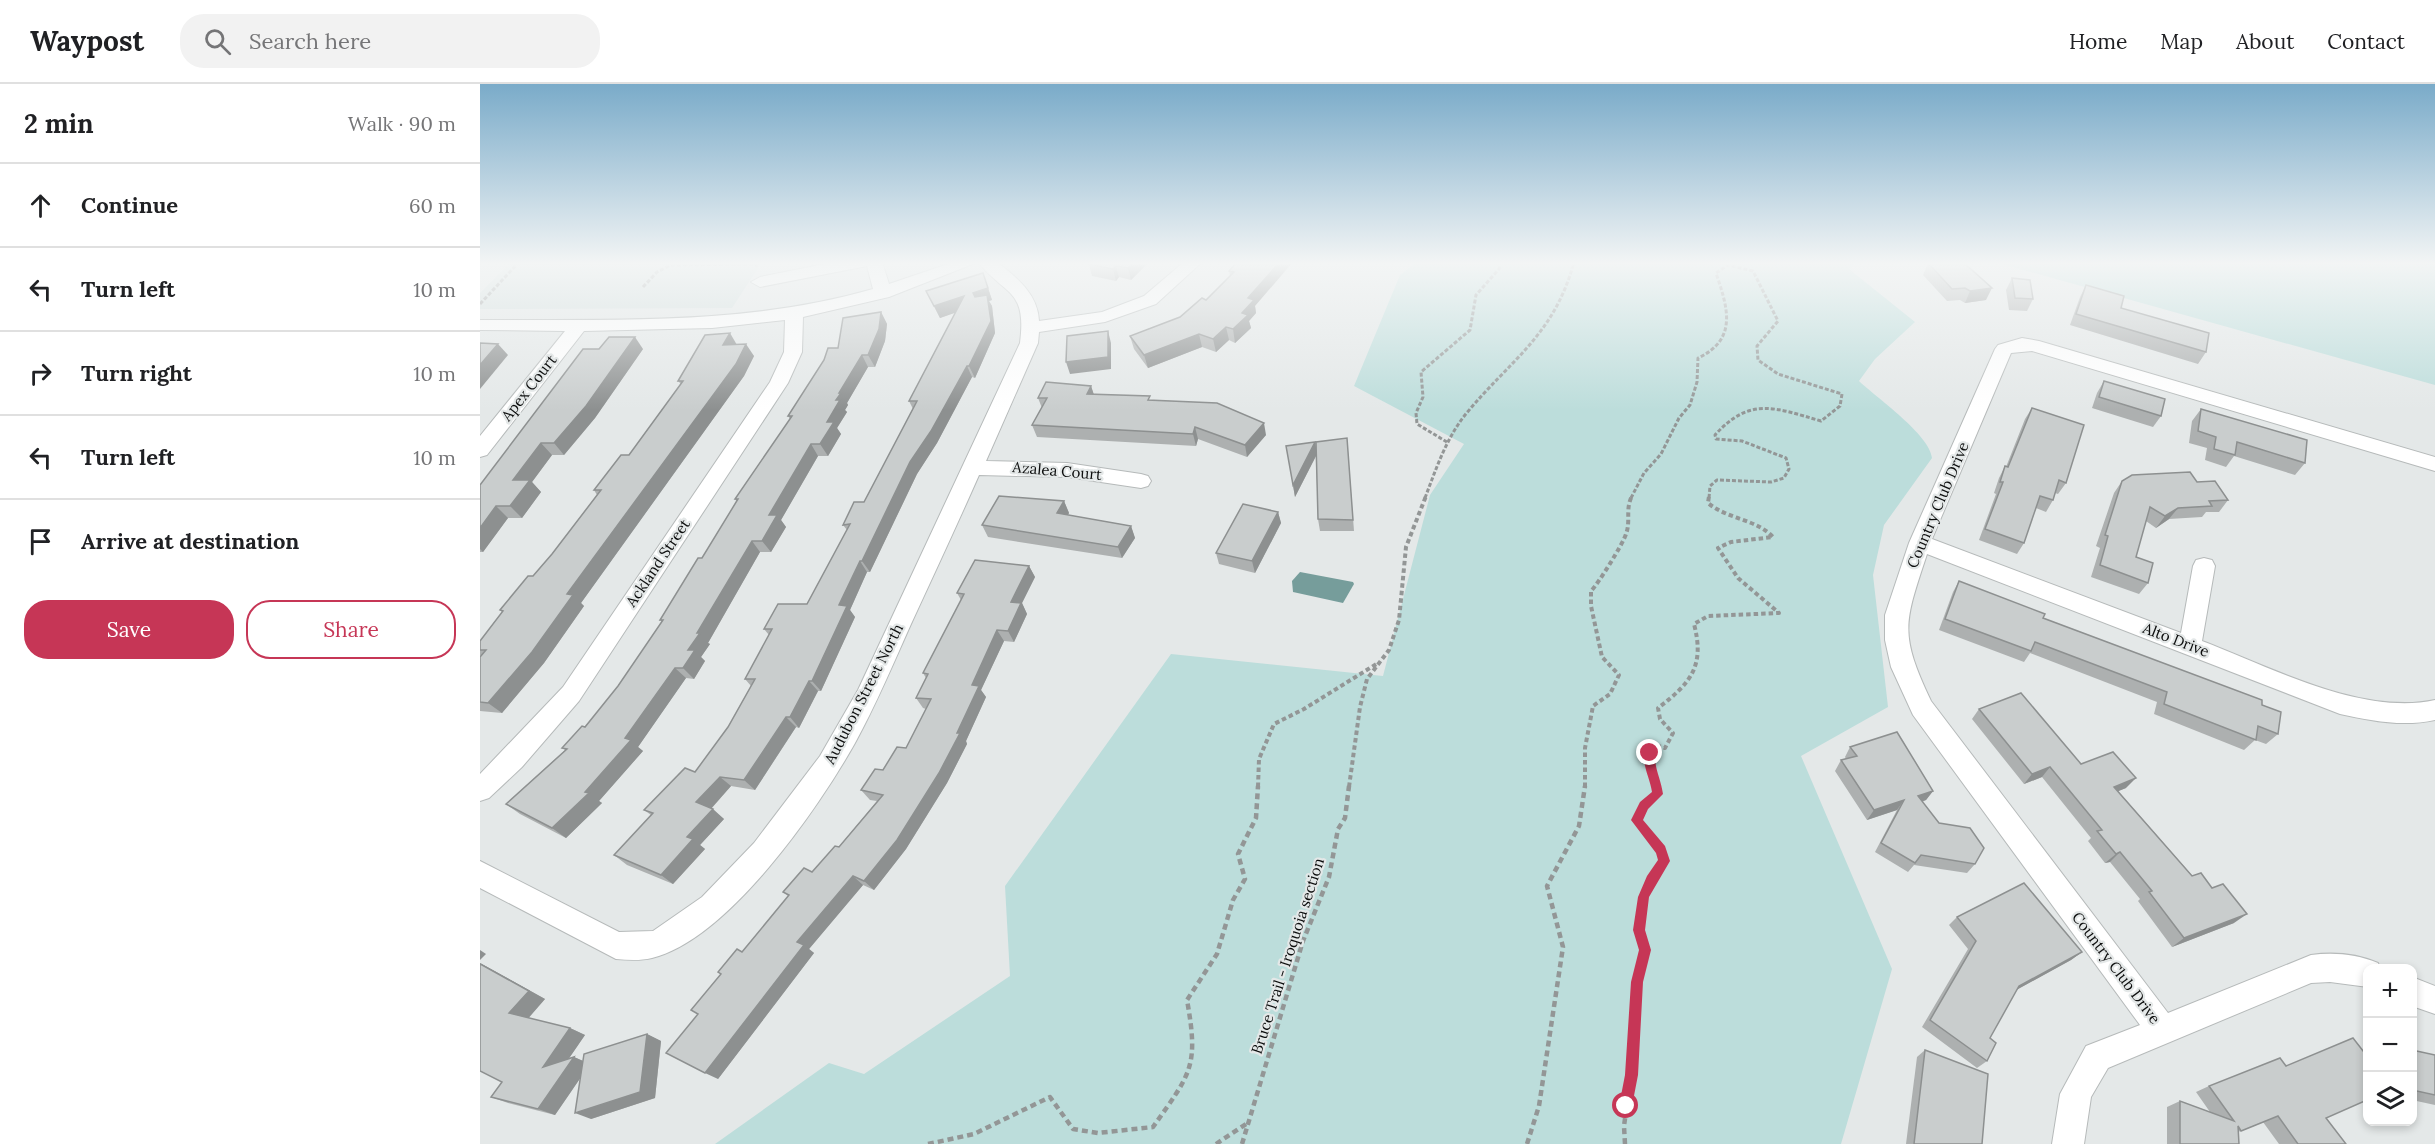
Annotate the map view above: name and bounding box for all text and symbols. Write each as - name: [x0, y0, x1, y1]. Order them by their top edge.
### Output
- search box: [180, 14, 600, 68]
- text: Waypost: [30, 23, 144, 59]
- icon: search: [201, 25, 234, 58]
- text: Search here: [249, 27, 371, 55]
- text: Home: [2069, 28, 2127, 55]
- text: Map: [2160, 28, 2203, 55]
- text: About: [2236, 28, 2294, 55]
- text: Contact: [2327, 28, 2405, 55]
- text: 2 min: [24, 107, 94, 140]
- text: Walk · 90 m: [348, 111, 456, 136]
- icon: ahead: [24, 189, 57, 222]
- text: Continue: [81, 191, 178, 219]
- text: 60 m: [409, 193, 456, 218]
- icon: left: [24, 273, 57, 306]
- text: Turn left: [81, 275, 175, 303]
- text: 10 m: [413, 277, 456, 302]
- street label: Apex Court: [496, 351, 561, 425]
- icon: right: [24, 357, 57, 390]
- text: Turn right: [81, 359, 192, 387]
- text: 10 m: [413, 361, 456, 386]
- street label: Country Club Drive: [1902, 439, 1973, 571]
- icon: left: [24, 441, 57, 474]
- text: Turn left: [81, 443, 175, 471]
- text: 10 m: [413, 445, 456, 470]
- street label: Azalea Court: [1011, 457, 1103, 484]
- street label: Ackland Street: [621, 515, 694, 611]
- icon: arrive: [24, 525, 57, 558]
- text: Arrive at destination: [81, 527, 299, 555]
- button: Save: [24, 600, 234, 659]
- button: Share: [246, 600, 456, 659]
- street label: Alto Drive: [2139, 618, 2212, 661]
- street label: Audubon Street North: [820, 621, 907, 768]
- route end: [1636, 739, 1662, 765]
- street label: Bruce Trail - Iroquoia section: [1247, 856, 1328, 1056]
- street label: Country Club Drive: [2068, 908, 2165, 1027]
- map controls: [2363, 964, 2417, 1126]
- button: +: [2363, 964, 2417, 1018]
- button: −: [2363, 1018, 2417, 1072]
- button: layers: [2363, 1072, 2417, 1126]
- route start: [1612, 1092, 1638, 1118]

